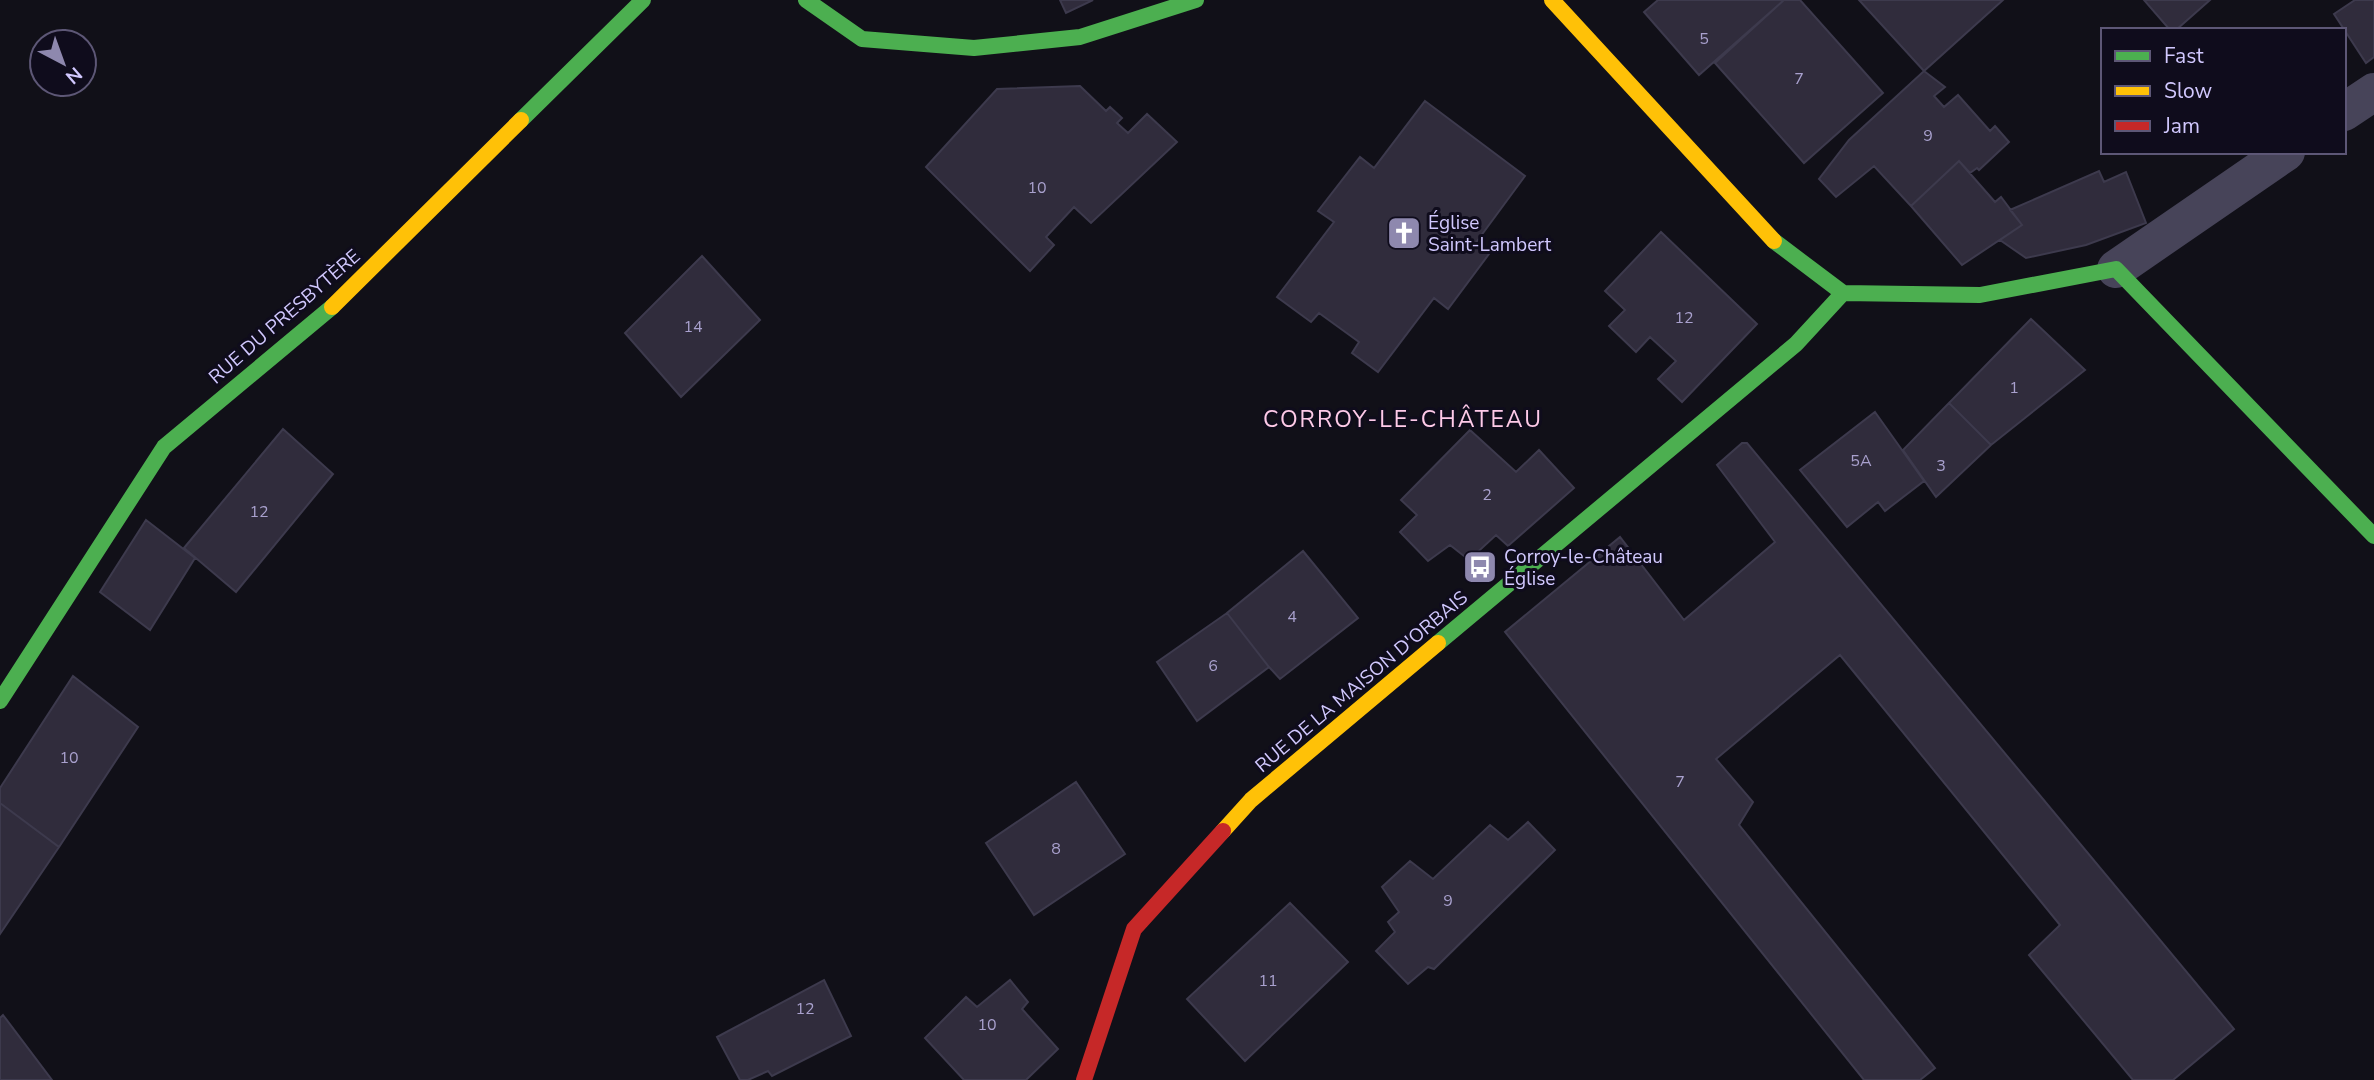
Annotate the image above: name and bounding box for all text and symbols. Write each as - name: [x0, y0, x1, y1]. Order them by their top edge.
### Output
- north arrow: [28, 28, 98, 98]
- house number: 5: [1699, 28, 1709, 50]
- legend: [2101, 28, 2346, 154]
- text: Fast: [2164, 42, 2204, 70]
- text: N: [60, 61, 87, 90]
- house number: 7: [1794, 68, 1804, 90]
- text: Slow: [2164, 77, 2213, 105]
- text: Jam: [2163, 112, 2200, 140]
- house number: 9: [1923, 125, 1933, 147]
- house number: 10: [1027, 177, 1047, 199]
- place label: Église Saint-Lambert: [1428, 210, 1552, 258]
- church icon: Église Saint-Lambert: [1385, 214, 1423, 252]
- street label: RUE DU PRESBYTÈRE: [203, 244, 366, 390]
- house number: 12: [1674, 307, 1694, 329]
- house number: 14: [683, 316, 703, 338]
- house number: 1: [2009, 377, 2019, 399]
- district label: CORROY-LE-CHÂTEAU: [1263, 404, 1543, 435]
- house number: 5A: [1850, 450, 1872, 472]
- house number: 3: [1936, 455, 1946, 477]
- house number: 2: [1482, 484, 1492, 506]
- house number: 12: [249, 501, 269, 523]
- place label: Corroy-le-Château Église: [1504, 544, 1663, 592]
- bus stop icon: Corroy-le-Château Église: [1461, 548, 1499, 586]
- street label: RUE DE LA MAISON D'ORBAIS: [1250, 585, 1473, 779]
- house number: 4: [1287, 606, 1297, 628]
- house number: 6: [1208, 655, 1218, 677]
- house number: 10: [59, 747, 79, 769]
- house number: 7: [1675, 771, 1685, 793]
- house number: 8: [1051, 838, 1061, 860]
- house number: 9: [1443, 890, 1453, 912]
- house number: 11: [1258, 970, 1278, 992]
- house number: 12: [795, 998, 815, 1020]
- house number: 10: [977, 1014, 997, 1036]

